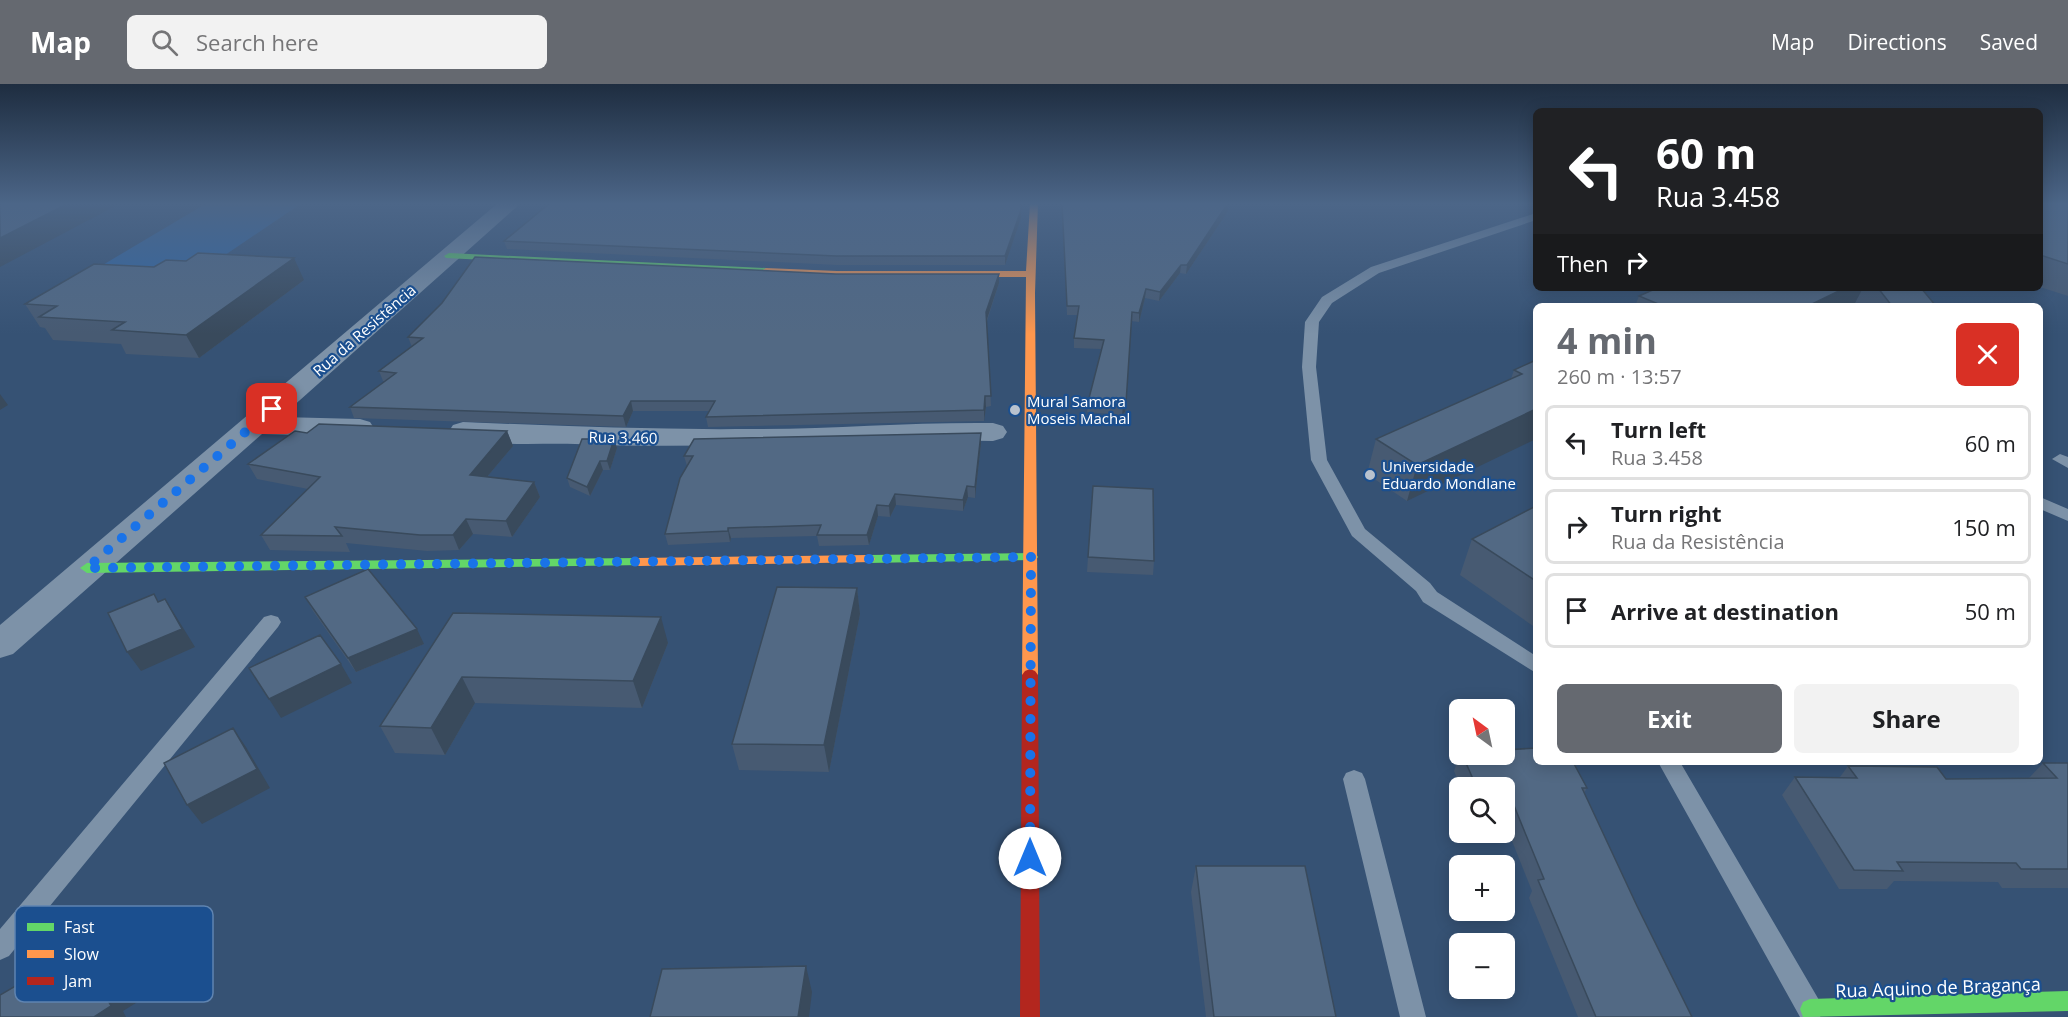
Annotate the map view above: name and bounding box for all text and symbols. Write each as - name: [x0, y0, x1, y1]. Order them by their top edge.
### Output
- search box: [127, 15, 547, 69]
- text: Map: [30, 23, 91, 61]
- icon: search: [148, 26, 181, 59]
- text: Search here: [196, 27, 319, 57]
- text: Map: [1771, 28, 1814, 56]
- text: Directions: [1847, 28, 1947, 56]
- text: Saved: [1980, 28, 2038, 56]
- text: 60 m: [1656, 124, 1756, 181]
- icon: left: [1557, 132, 1635, 210]
- text: Rua 3.458: [1656, 178, 1780, 215]
- icon: right: [1620, 246, 1653, 279]
- text: Then: [1557, 248, 1608, 278]
- street label: Rua da Resistência: [308, 280, 420, 380]
- text: 4 min: [1557, 316, 1657, 365]
- button: close: [1956, 323, 2019, 386]
- text: 260 m · 13:57: [1557, 363, 1682, 390]
- pin: [246, 383, 297, 434]
- place label: Mural Samora Moseis Machal: [1027, 391, 1130, 428]
- icon: arrive: [255, 392, 288, 425]
- marker: Mural Samora Moseis Machal: [1008, 403, 1022, 417]
- text: Turn left: [1611, 414, 1706, 444]
- street label: Rua 3.460: [588, 426, 658, 448]
- icon: left: [1560, 426, 1593, 459]
- text: 60 m: [1965, 428, 2016, 458]
- text: Rua 3.458: [1611, 444, 1703, 471]
- place label: Universidade Eduardo Mondlane: [1382, 456, 1516, 493]
- marker: Universidade Eduardo Mondlane: [1363, 468, 1377, 482]
- text: Turn right: [1611, 498, 1722, 528]
- icon: right: [1560, 510, 1593, 543]
- text: 150 m: [1952, 512, 2016, 542]
- text: Rua da Resistência: [1611, 528, 1785, 555]
- icon: arrive: [1560, 594, 1593, 627]
- text: Arrive at destination: [1611, 596, 1839, 626]
- text: 50 m: [1965, 596, 2016, 626]
- button: Exit: [1557, 684, 1782, 753]
- button: Share: [1794, 684, 2019, 753]
- north arrow: [1449, 699, 1515, 765]
- map controls: [1449, 699, 1515, 999]
- button: search: [1449, 777, 1515, 843]
- position arrow: [998, 826, 1062, 890]
- button: +: [1449, 855, 1515, 921]
- legend: [15, 906, 213, 1002]
- text: Fast: [64, 916, 95, 938]
- button: −: [1449, 933, 1515, 999]
- text: Slow: [64, 943, 99, 965]
- text: Jam: [62, 970, 92, 992]
- street label: Rua Aquino de Bragança: [1835, 971, 2041, 1003]

